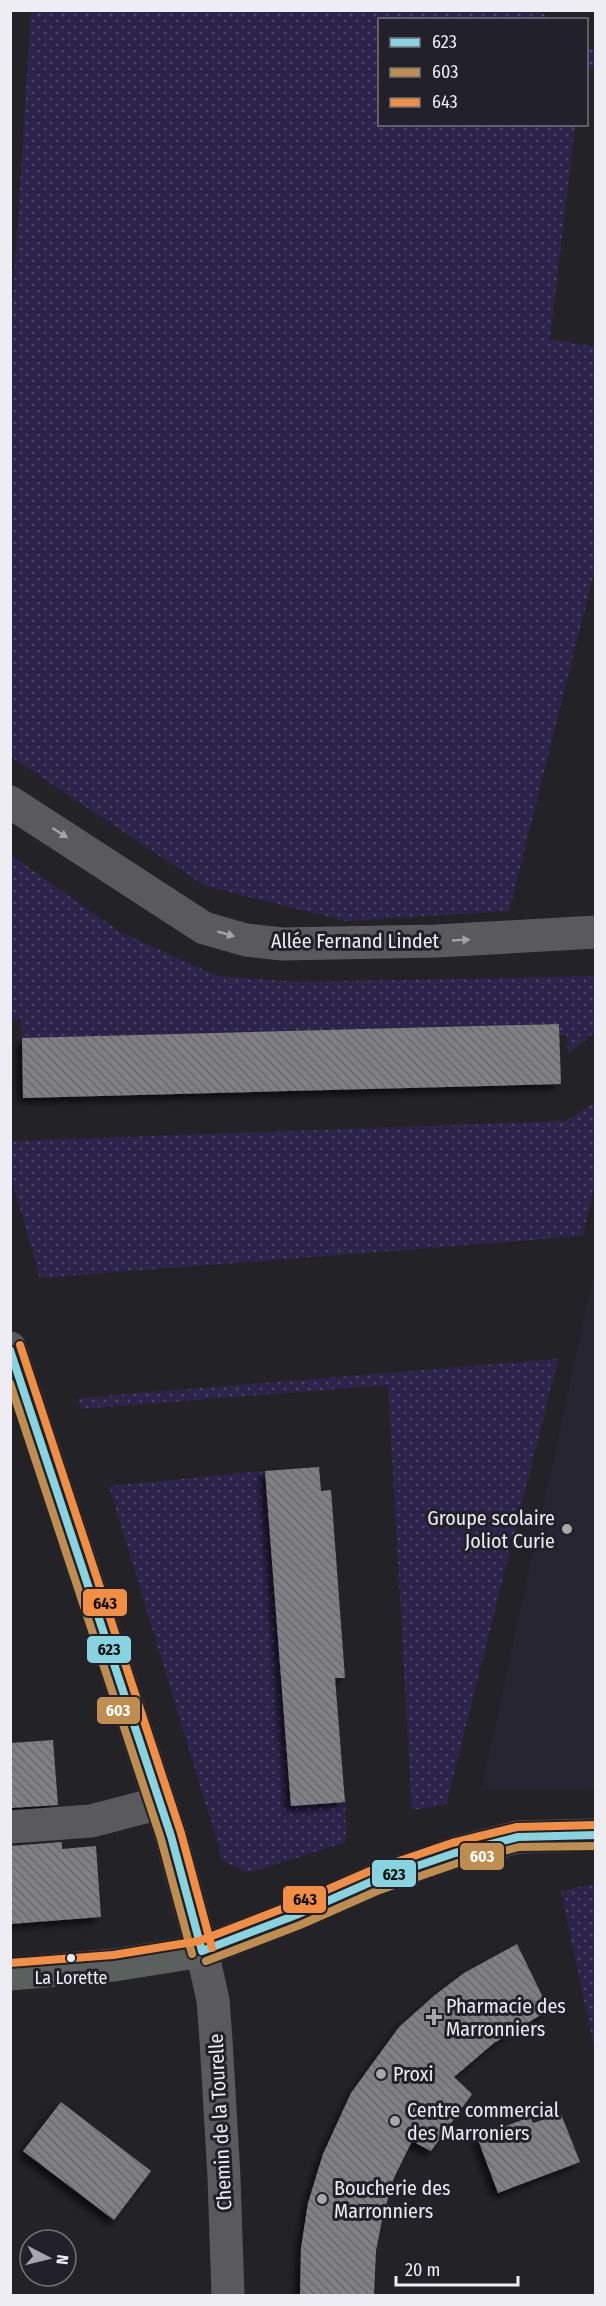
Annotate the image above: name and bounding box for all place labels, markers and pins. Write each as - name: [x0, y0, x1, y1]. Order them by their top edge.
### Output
- place label: Groupe scolaire Joliot Curie: [427, 1506, 555, 1553]
- marker: Groupe scolaire Joliot Curie: [560, 1522, 574, 1536]
- marker: La Lorette: [65, 1952, 77, 1964]
- place label: La Lorette: [34, 1967, 108, 1989]
- place label: Pharmacie des Marronniers: [446, 1994, 566, 2041]
- marker: Pharmacie des Marronniers: [427, 2010, 441, 2024]
- place label: Proxi: [393, 2062, 434, 2086]
- marker: Proxi: [374, 2067, 388, 2081]
- place label: Centre commercial des Marroniers: [407, 2098, 559, 2145]
- marker: Centre commercial des Marroniers: [388, 2114, 402, 2128]
- place label: Boucherie des Marronniers: [334, 2176, 451, 2223]
- marker: Boucherie des Marronniers: [315, 2192, 329, 2206]

